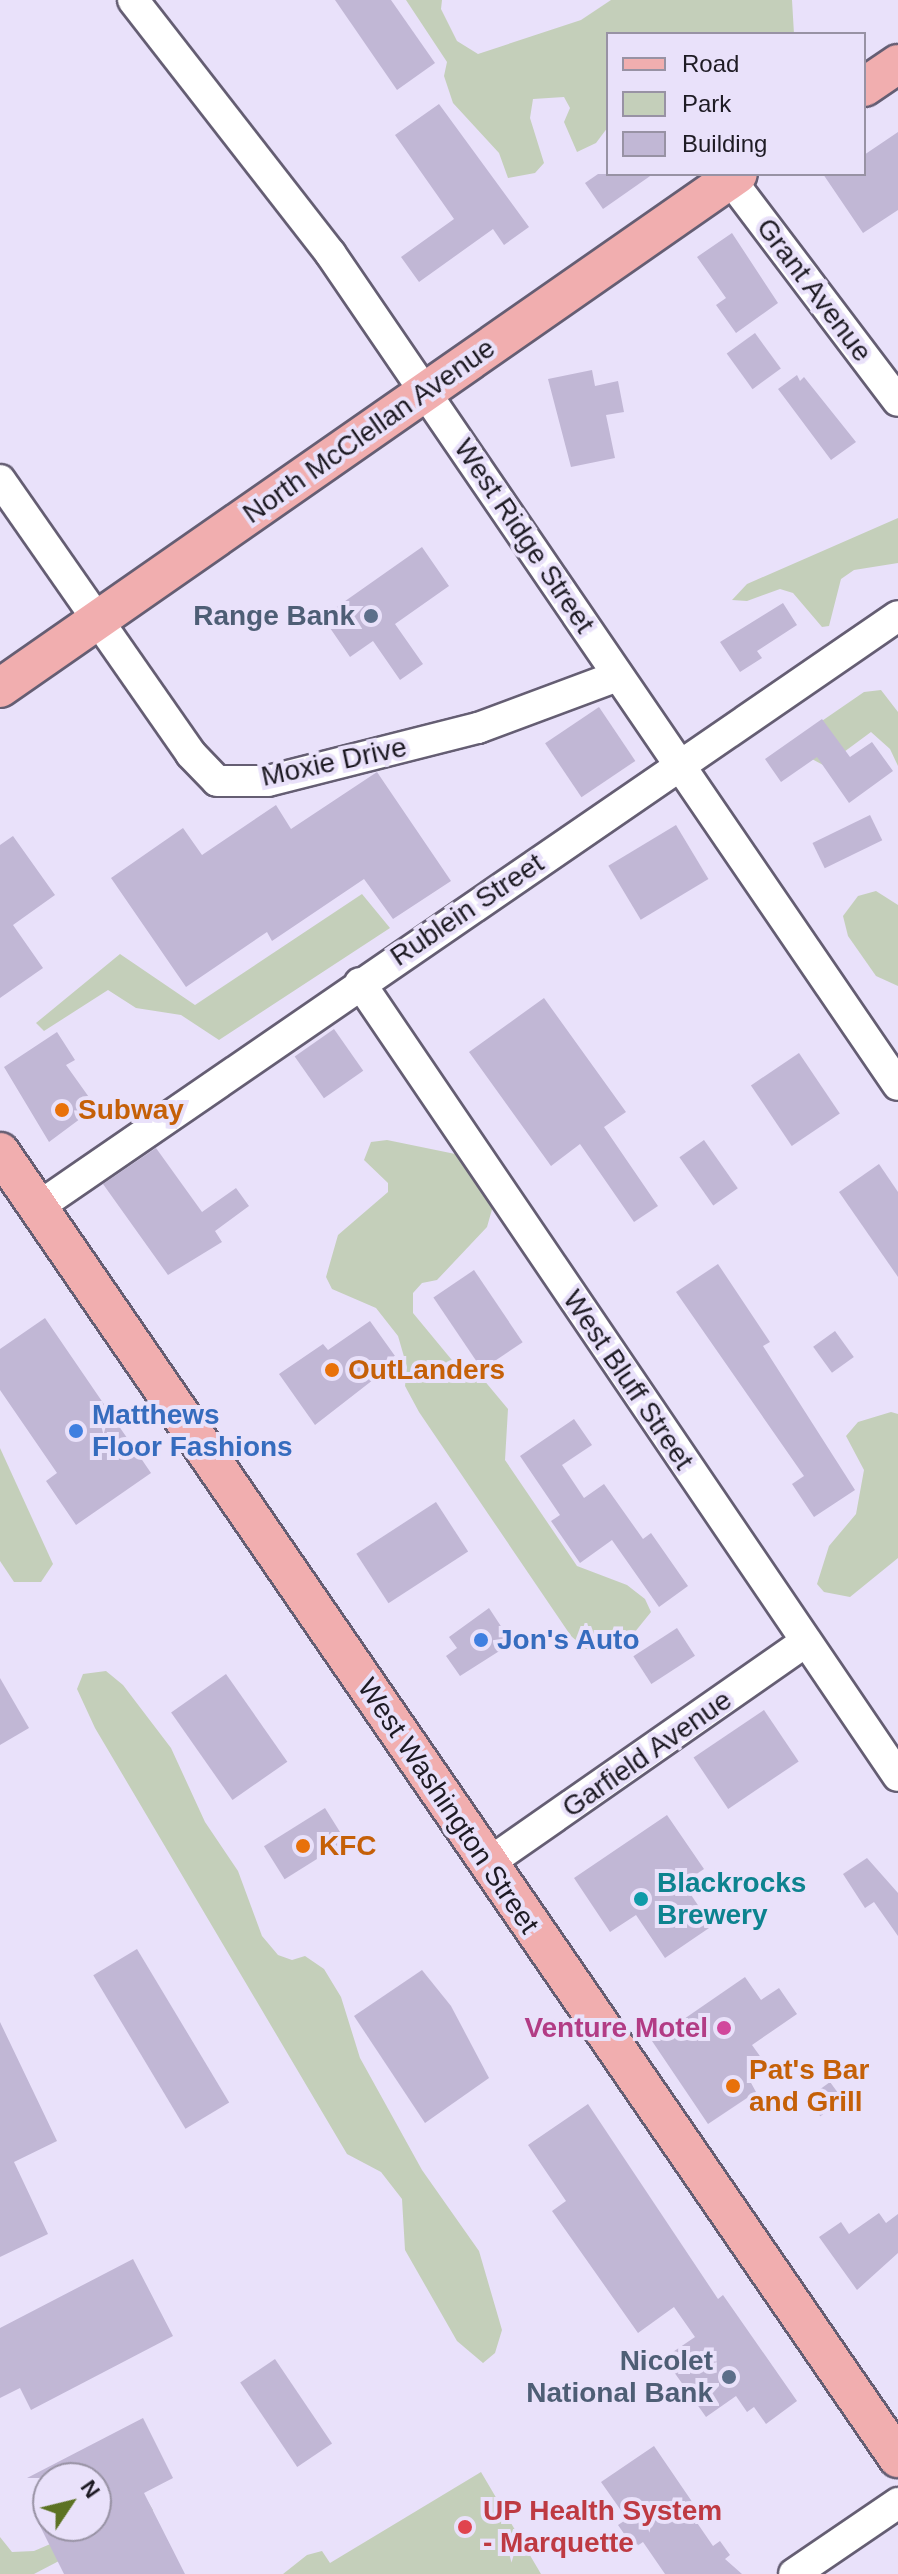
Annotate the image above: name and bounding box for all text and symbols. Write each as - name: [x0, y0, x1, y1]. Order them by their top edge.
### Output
- legend: [606, 32, 866, 176]
- text: Road: [682, 50, 739, 77]
- text: Park: [682, 90, 731, 117]
- text: Building: [682, 130, 767, 157]
- street label: Grant Avenue: [749, 211, 879, 369]
- street label: North McClellan Avenue: [236, 331, 502, 531]
- street label: West Ridge Street: [447, 433, 601, 639]
- place label: Range Bank: [193, 599, 355, 633]
- marker: Range Bank: [362, 607, 380, 625]
- street label: Moxie Drive: [258, 730, 410, 794]
- street label: Rublein Street: [384, 846, 550, 974]
- place label: Subway: [78, 1093, 184, 1127]
- marker: Subway: [53, 1101, 71, 1119]
- street label: West Bluff Street: [556, 1284, 700, 1476]
- place label: OutLanders: [348, 1353, 505, 1387]
- marker: OutLanders: [323, 1361, 341, 1379]
- place label: Matthews Floor Fashions: [92, 1398, 293, 1464]
- marker: Matthews Floor Fashions: [67, 1422, 85, 1440]
- place label: Jon's Auto: [497, 1623, 641, 1657]
- marker: Jon's Auto: [472, 1631, 490, 1649]
- street label: West Washington Street: [350, 1672, 546, 1940]
- street label: Garfield Avenue: [555, 1683, 739, 1825]
- place label: KFC: [319, 1829, 377, 1863]
- marker: KFC: [294, 1837, 312, 1855]
- place label: Blackrocks Brewery: [657, 1866, 806, 1932]
- marker: Blackrocks Brewery: [632, 1890, 650, 1908]
- place label: Venture Motel: [524, 2011, 708, 2045]
- marker: Venture Motel: [715, 2019, 733, 2037]
- place label: Pat's Bar and Grill: [749, 2053, 869, 2119]
- marker: Pat's Bar and Grill: [724, 2077, 742, 2095]
- place label: Nicolet National Bank: [526, 2344, 713, 2410]
- marker: Nicolet National Bank: [720, 2368, 738, 2386]
- north arrow: [32, 2462, 112, 2542]
- text: N: [76, 2475, 105, 2503]
- place label: UP Health System - Marquette: [483, 2494, 723, 2560]
- marker: UP Health System - Marquette: [454, 2516, 476, 2538]

